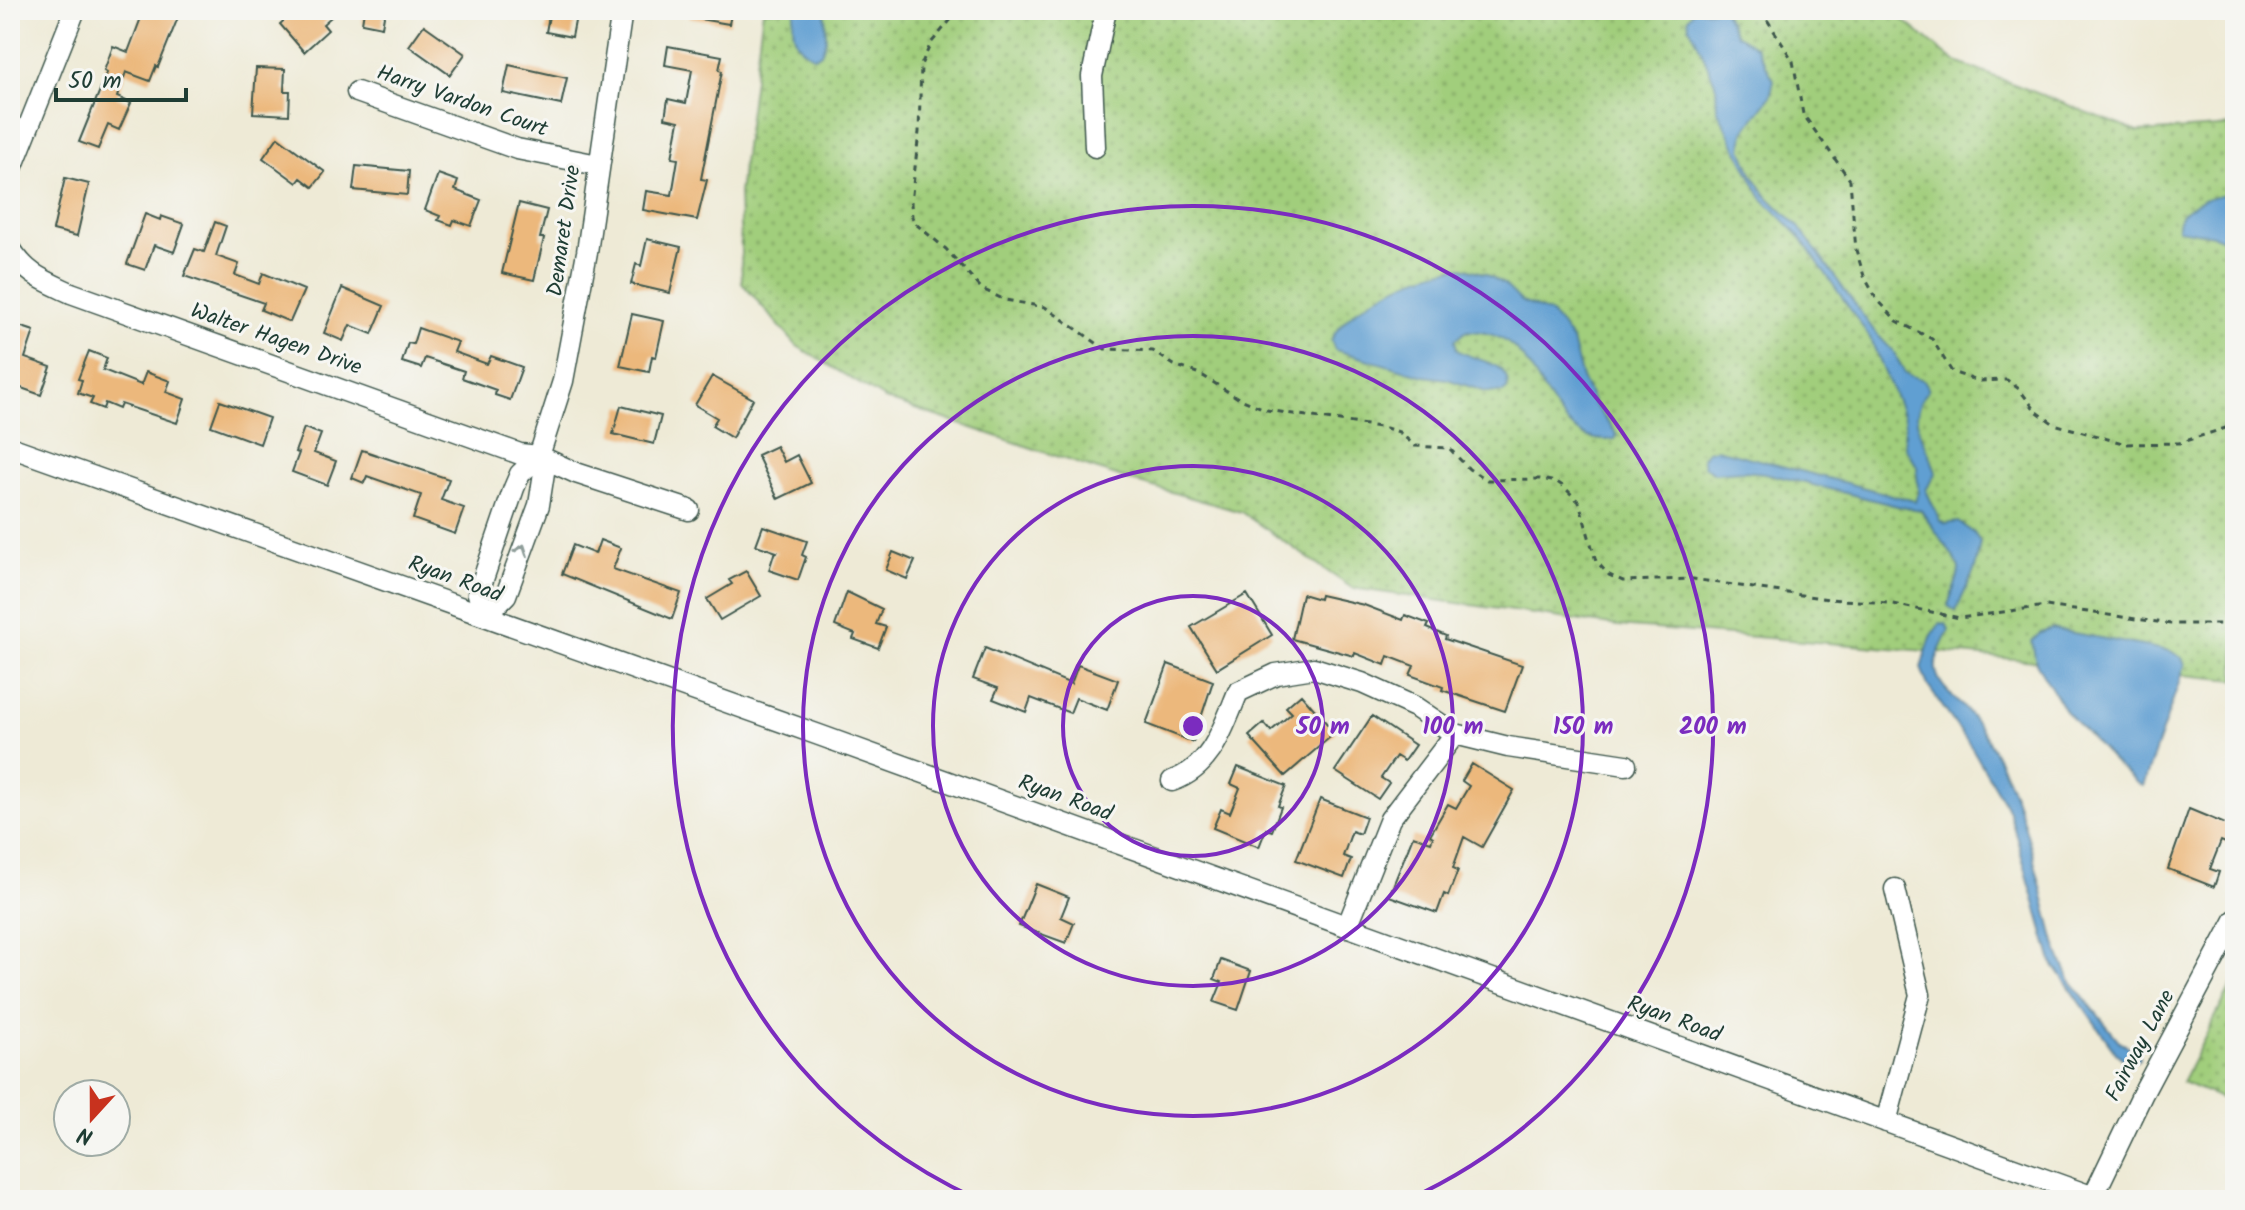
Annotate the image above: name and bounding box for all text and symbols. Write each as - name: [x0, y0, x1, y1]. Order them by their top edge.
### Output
- scale bar: [56, 52, 186, 102]
- street label: Harry Vardon Court: [372, 56, 553, 148]
- text: 50 m: [68, 62, 122, 101]
- street label: Demaret Drive: [538, 163, 592, 299]
- street label: Walter Hagen Drive: [186, 294, 367, 386]
- one-way arrow: [512, 544, 529, 558]
- street label: Ryan Road: [403, 547, 508, 614]
- text: 50 m: [1295, 708, 1350, 747]
- text: 100 m: [1423, 708, 1483, 747]
- text: 150 m: [1553, 708, 1613, 747]
- text: 200 m: [1679, 708, 1747, 747]
- centre of rings: [1179, 712, 1207, 740]
- street label: Ryan Road: [1013, 766, 1118, 833]
- street label: Fairway Lane: [2097, 984, 2185, 1108]
- street label: Ryan Road: [1622, 987, 1727, 1054]
- north arrow: [52, 1078, 132, 1158]
- text: N: [73, 1115, 98, 1153]

